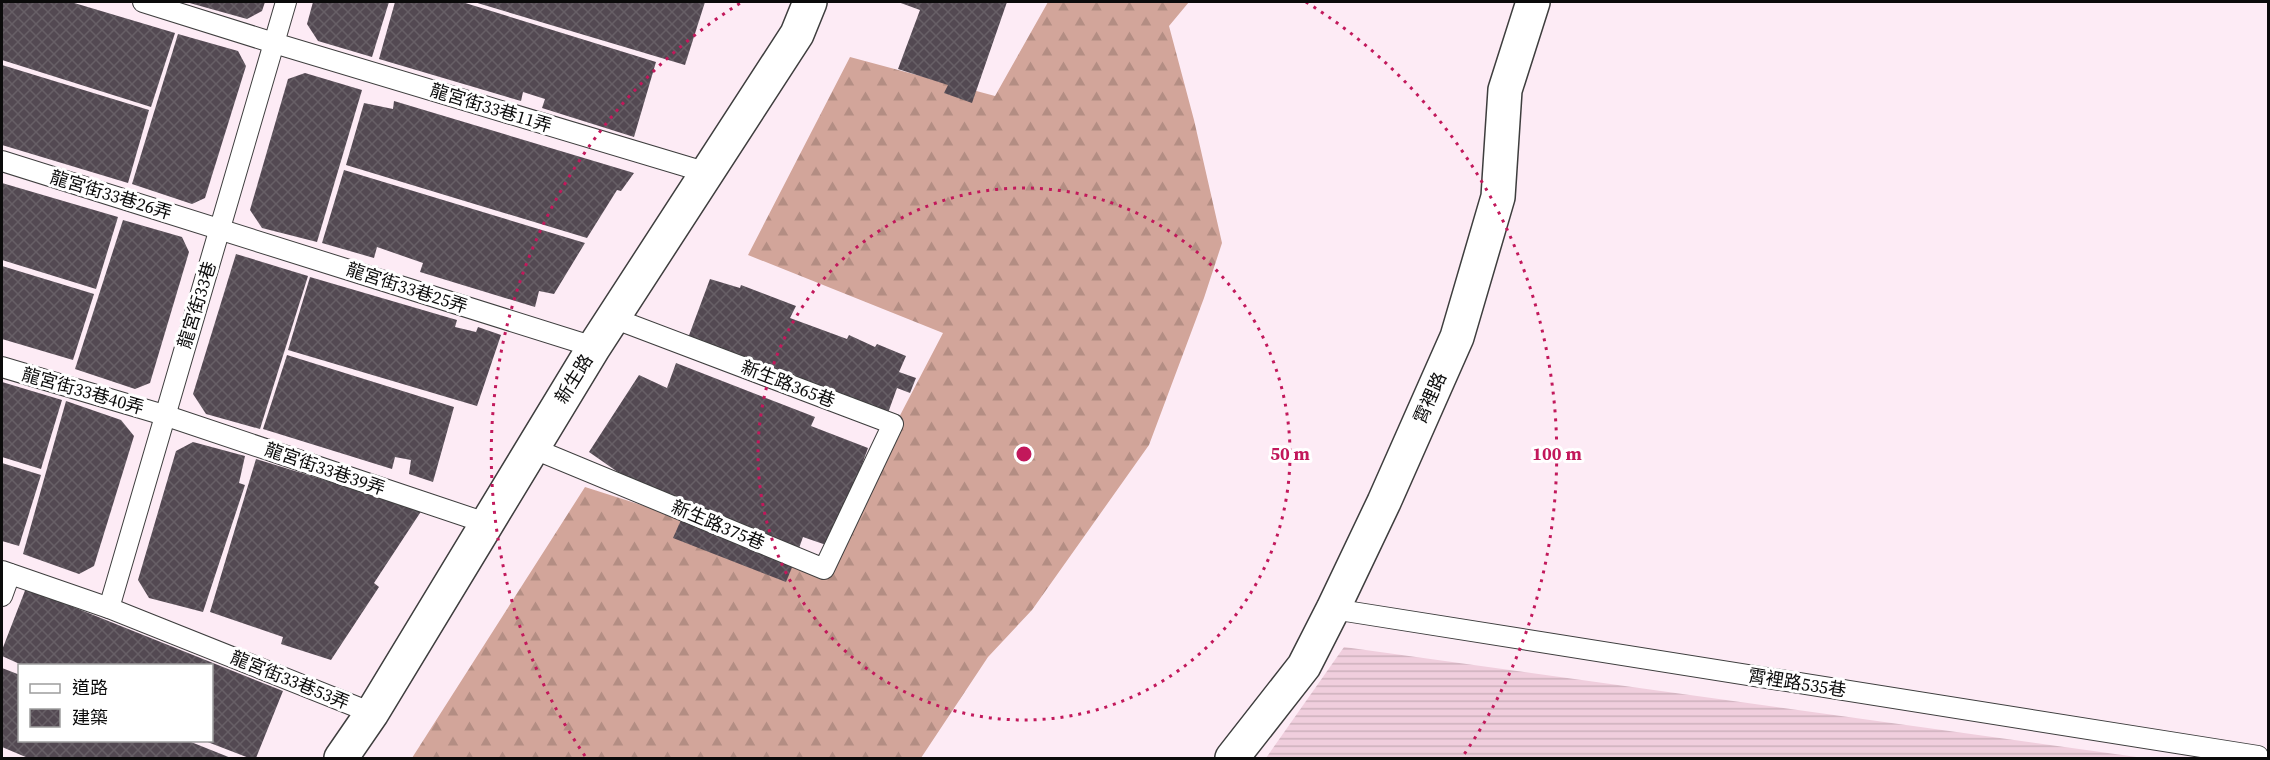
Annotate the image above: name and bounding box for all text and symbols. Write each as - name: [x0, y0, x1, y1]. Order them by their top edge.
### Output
- street label: 龍宮街33巷11弄: [427, 77, 555, 138]
- street label: 龍宮街33巷26弄: [47, 164, 175, 225]
- street label: 龍宮街33巷25弄: [343, 256, 471, 319]
- street label: 龍宮街33巷: [171, 258, 222, 352]
- street label: 新生路: [549, 349, 598, 408]
- street label: 新生路365巷: [737, 354, 839, 413]
- street label: 龍宮街33巷40弄: [19, 361, 147, 420]
- street label: 霄裡路: [1407, 368, 1452, 428]
- street label: 龍宮街33巷39弄: [262, 436, 389, 501]
- text: 50 m: [1270, 441, 1310, 466]
- text: 100 m: [1532, 441, 1582, 466]
- centre of rings: [1014, 444, 1034, 464]
- street label: 新生路375巷: [668, 494, 769, 555]
- street label: 龍宮街33巷53弄: [227, 644, 353, 715]
- street label: 霄裡路535巷: [1746, 662, 1848, 703]
- legend: [18, 664, 213, 742]
- text: 道路: [72, 675, 108, 700]
- text: 建築: [72, 705, 108, 730]

